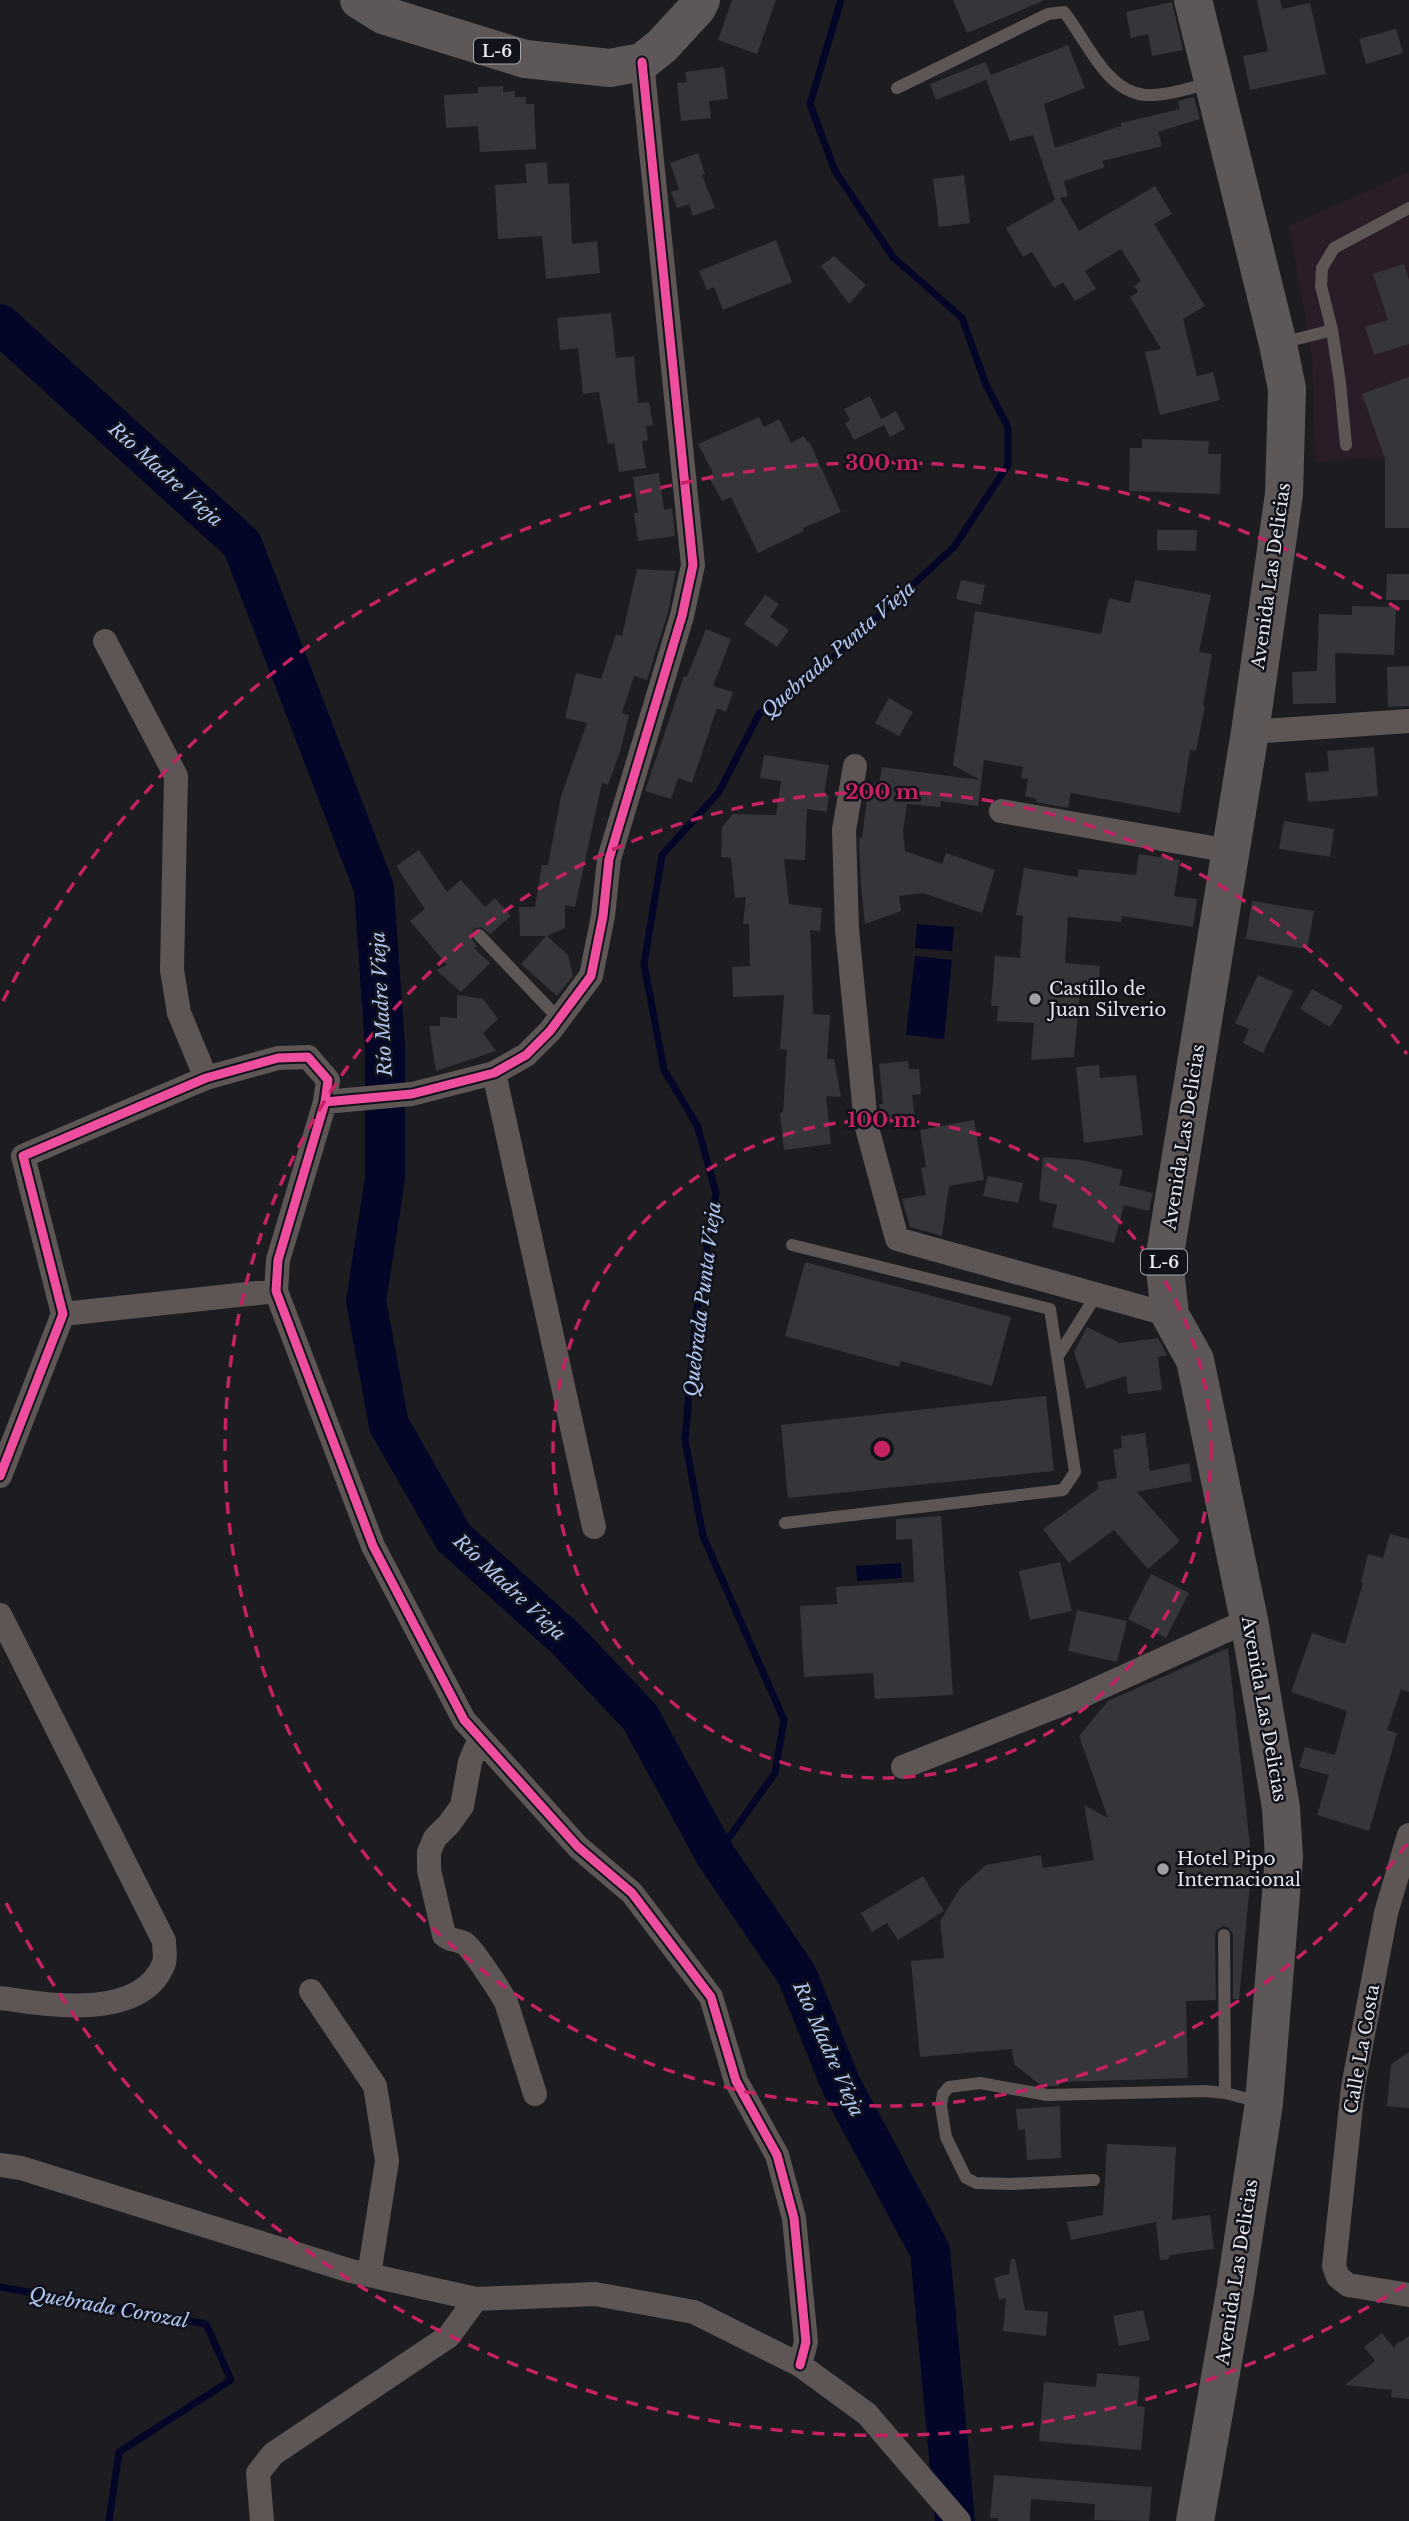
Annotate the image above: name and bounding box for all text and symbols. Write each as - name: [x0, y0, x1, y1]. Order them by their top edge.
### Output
- road number: L-6: [474, 38, 520, 64]
- water label: Río Madre Vieja: [103, 417, 227, 532]
- text: 300 m: [845, 450, 919, 476]
- street label: Avenida Las Delicias: [1247, 481, 1295, 672]
- water label: Quebrada Punta Vieja: [757, 576, 920, 722]
- text: 200 m: [845, 779, 919, 805]
- water label: Río Madre Vieja: [366, 931, 397, 1078]
- place label: Castillo de Juan Silverio: [1047, 978, 1166, 1021]
- marker: Castillo de Juan Silverio: [1027, 991, 1043, 1007]
- street label: Avenida Las Delicias: [1158, 1042, 1210, 1233]
- text: 100 m: [847, 1107, 917, 1133]
- water label: Quebrada Punta Vieja: [679, 1200, 726, 1398]
- road number: L-6: [1141, 1250, 1187, 1274]
- centre of rings: [870, 1437, 894, 1461]
- water label: Río Madre Vieja: [448, 1529, 571, 1645]
- street label: Avenida Las Delicias: [1237, 1614, 1291, 1803]
- place label: Hotel Pipo Internacional: [1177, 1848, 1301, 1891]
- marker: Hotel Pipo Internacional: [1155, 1861, 1171, 1877]
- water label: Río Madre Vieja: [788, 1977, 869, 2120]
- street label: Calle La Costa: [1340, 1983, 1384, 2115]
- street label: Avenida Las Delicias: [1211, 2177, 1263, 2368]
- water label: Quebrada Corozal: [28, 2282, 190, 2333]

